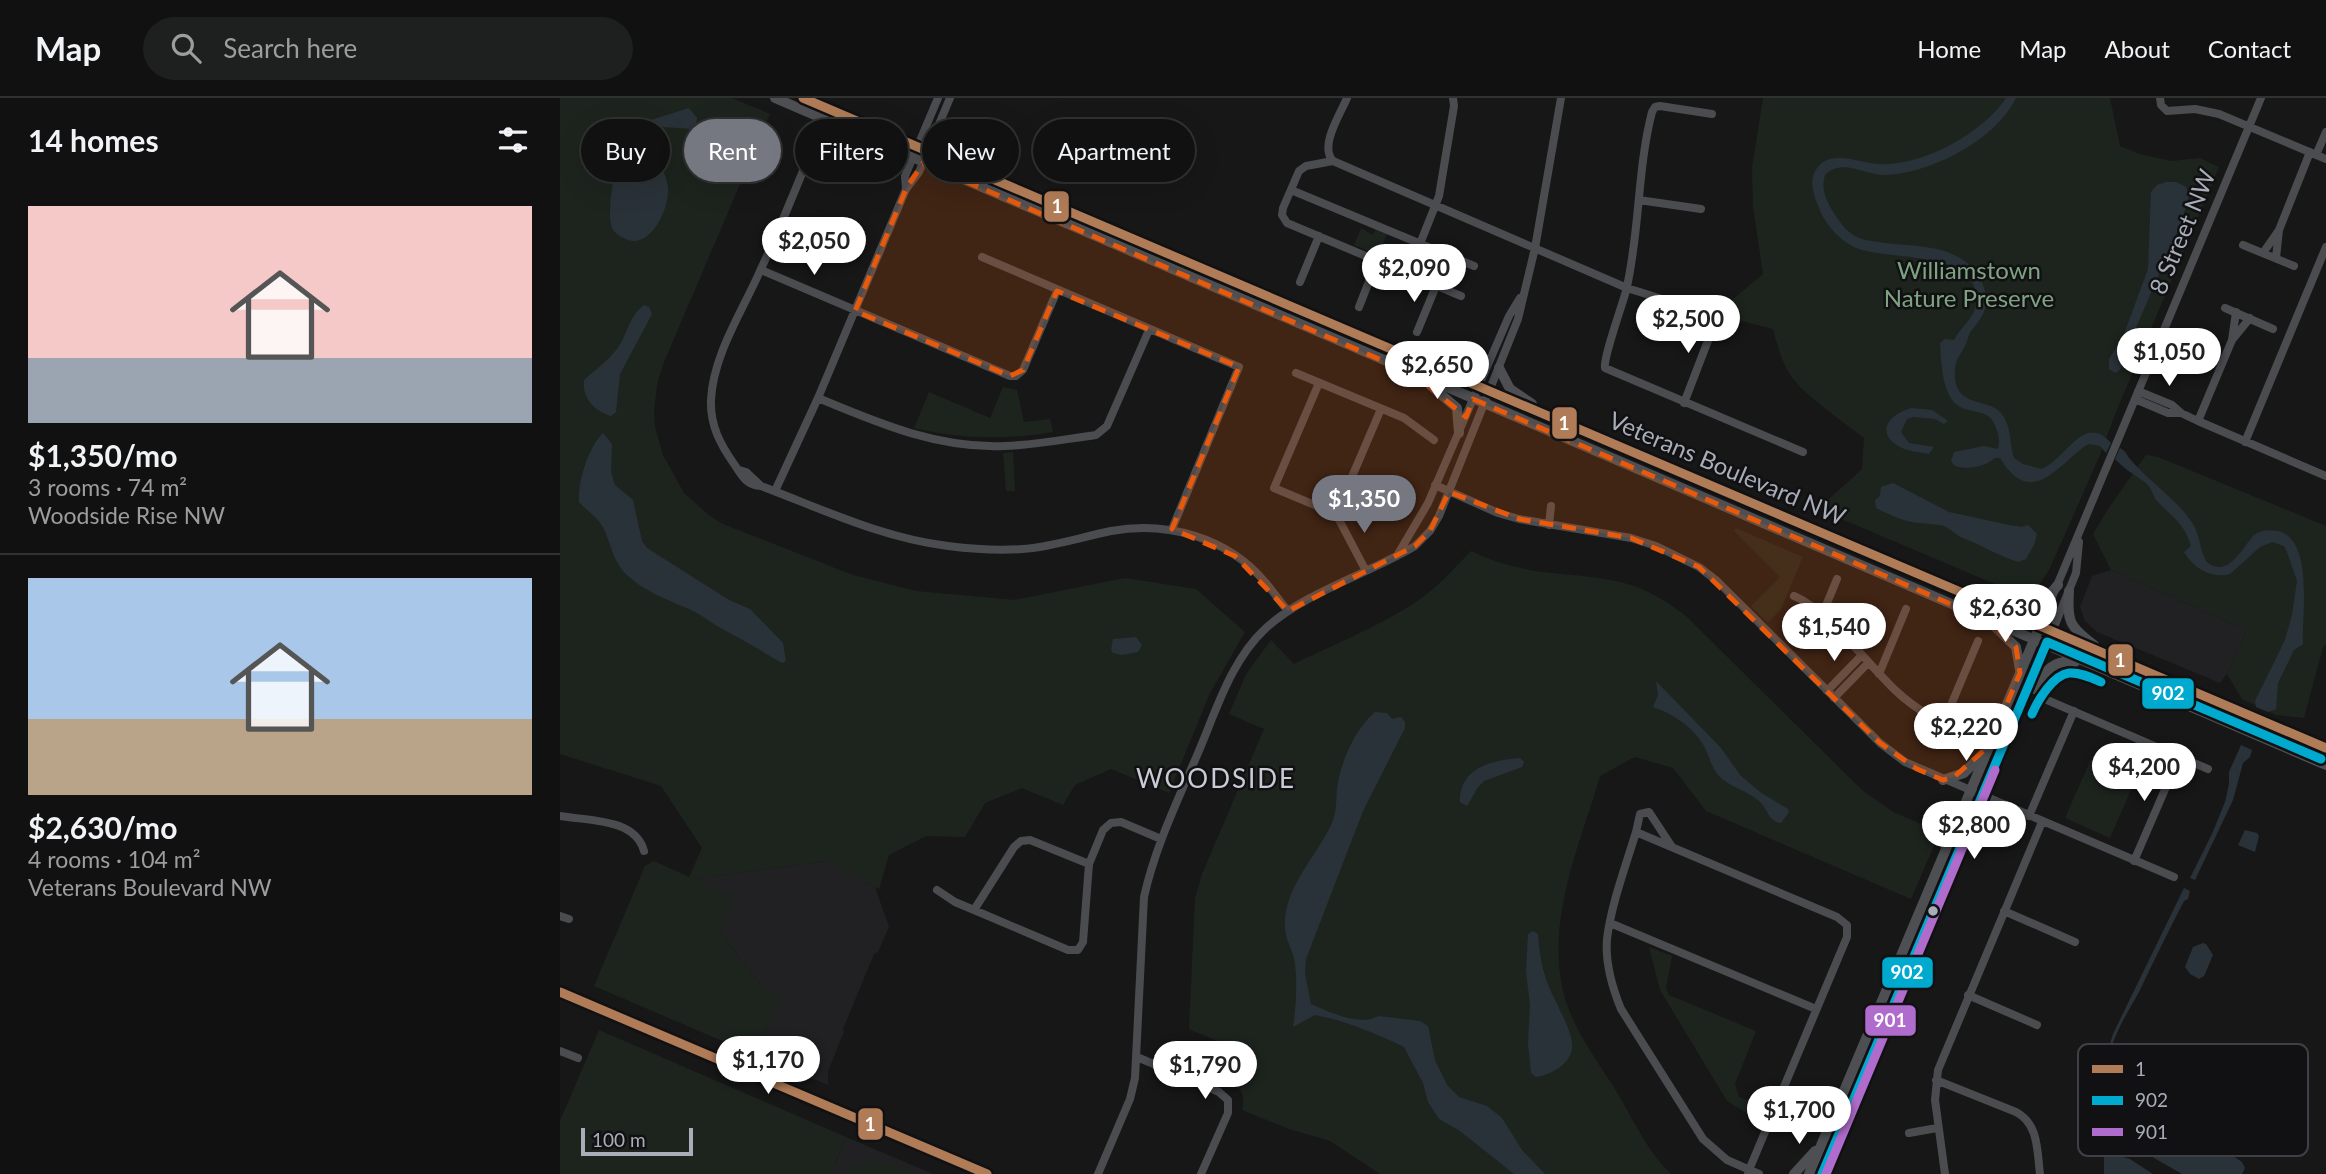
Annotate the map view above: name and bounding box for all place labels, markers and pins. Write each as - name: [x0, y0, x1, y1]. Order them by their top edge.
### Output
- pin: $2,050: [757, 218, 871, 277]
- pin: $2,090: [1357, 244, 1471, 304]
- pin: $2,500: [1631, 296, 1745, 355]
- pin: $1,050: [2112, 328, 2226, 388]
- pin: $2,650: [1380, 342, 1494, 401]
- pin: $1,350: [1307, 476, 1421, 535]
- pin: $2,630: [1948, 584, 2062, 644]
- pin: $1,540: [1777, 603, 1891, 663]
- pin: $2,220: [1909, 704, 2023, 763]
- pin: $4,200: [2087, 744, 2201, 803]
- pin: $2,800: [1917, 802, 2031, 861]
- unlabelled marker: [1926, 904, 1940, 918]
- pin: $1,170: [711, 1037, 825, 1096]
- pin: $1,790: [1148, 1042, 1262, 1101]
- pin: $1,700: [1742, 1086, 1856, 1146]

